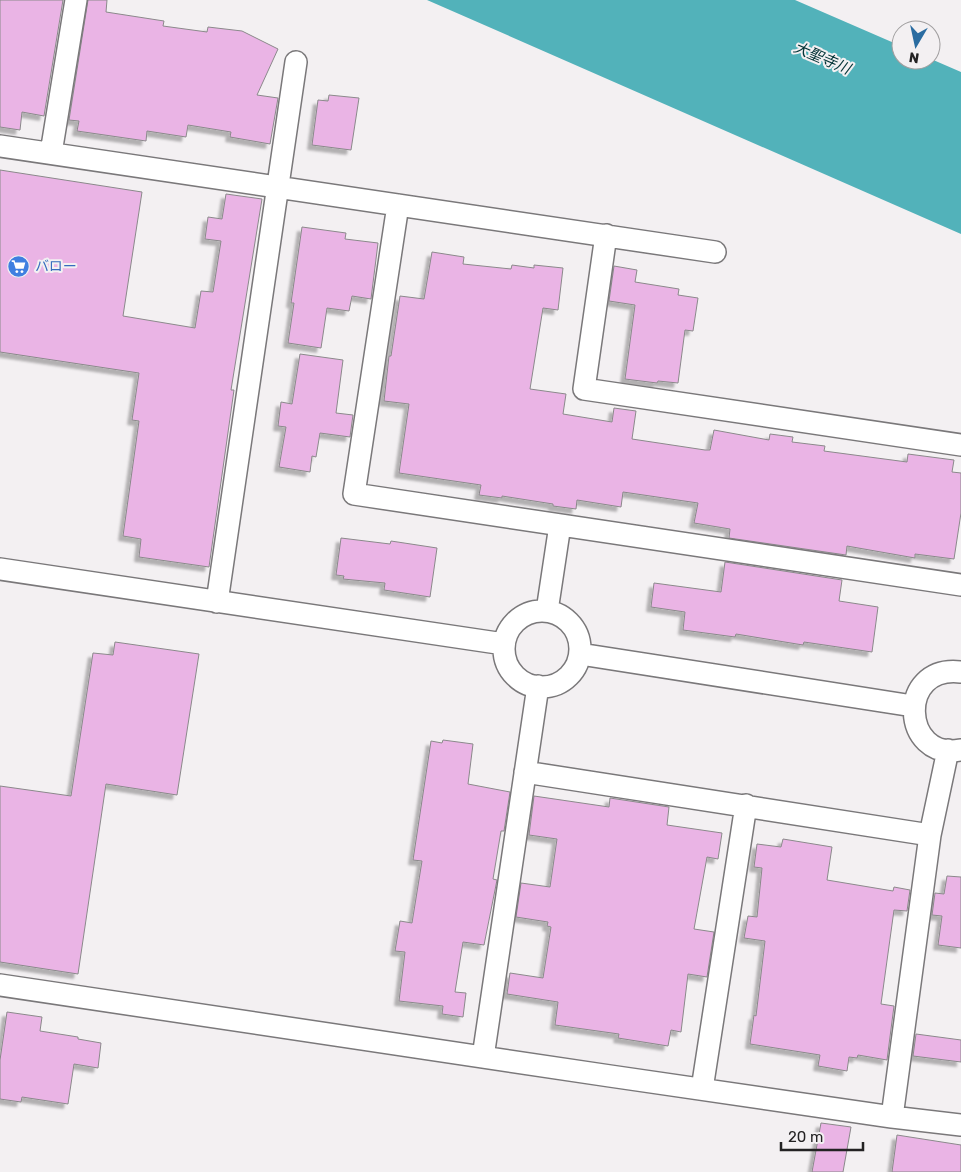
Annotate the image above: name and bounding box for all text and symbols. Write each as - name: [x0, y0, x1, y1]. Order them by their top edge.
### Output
- north arrow: [891, 20, 941, 70]
- water label: 大聖寺川: [791, 38, 855, 79]
- text: N: [908, 48, 920, 67]
- supermarket icon: バロー: [7, 254, 31, 278]
- place label: バロー: [35, 258, 77, 275]
- scale bar: [781, 1120, 864, 1152]
- text: 20 m: [788, 1128, 823, 1146]

